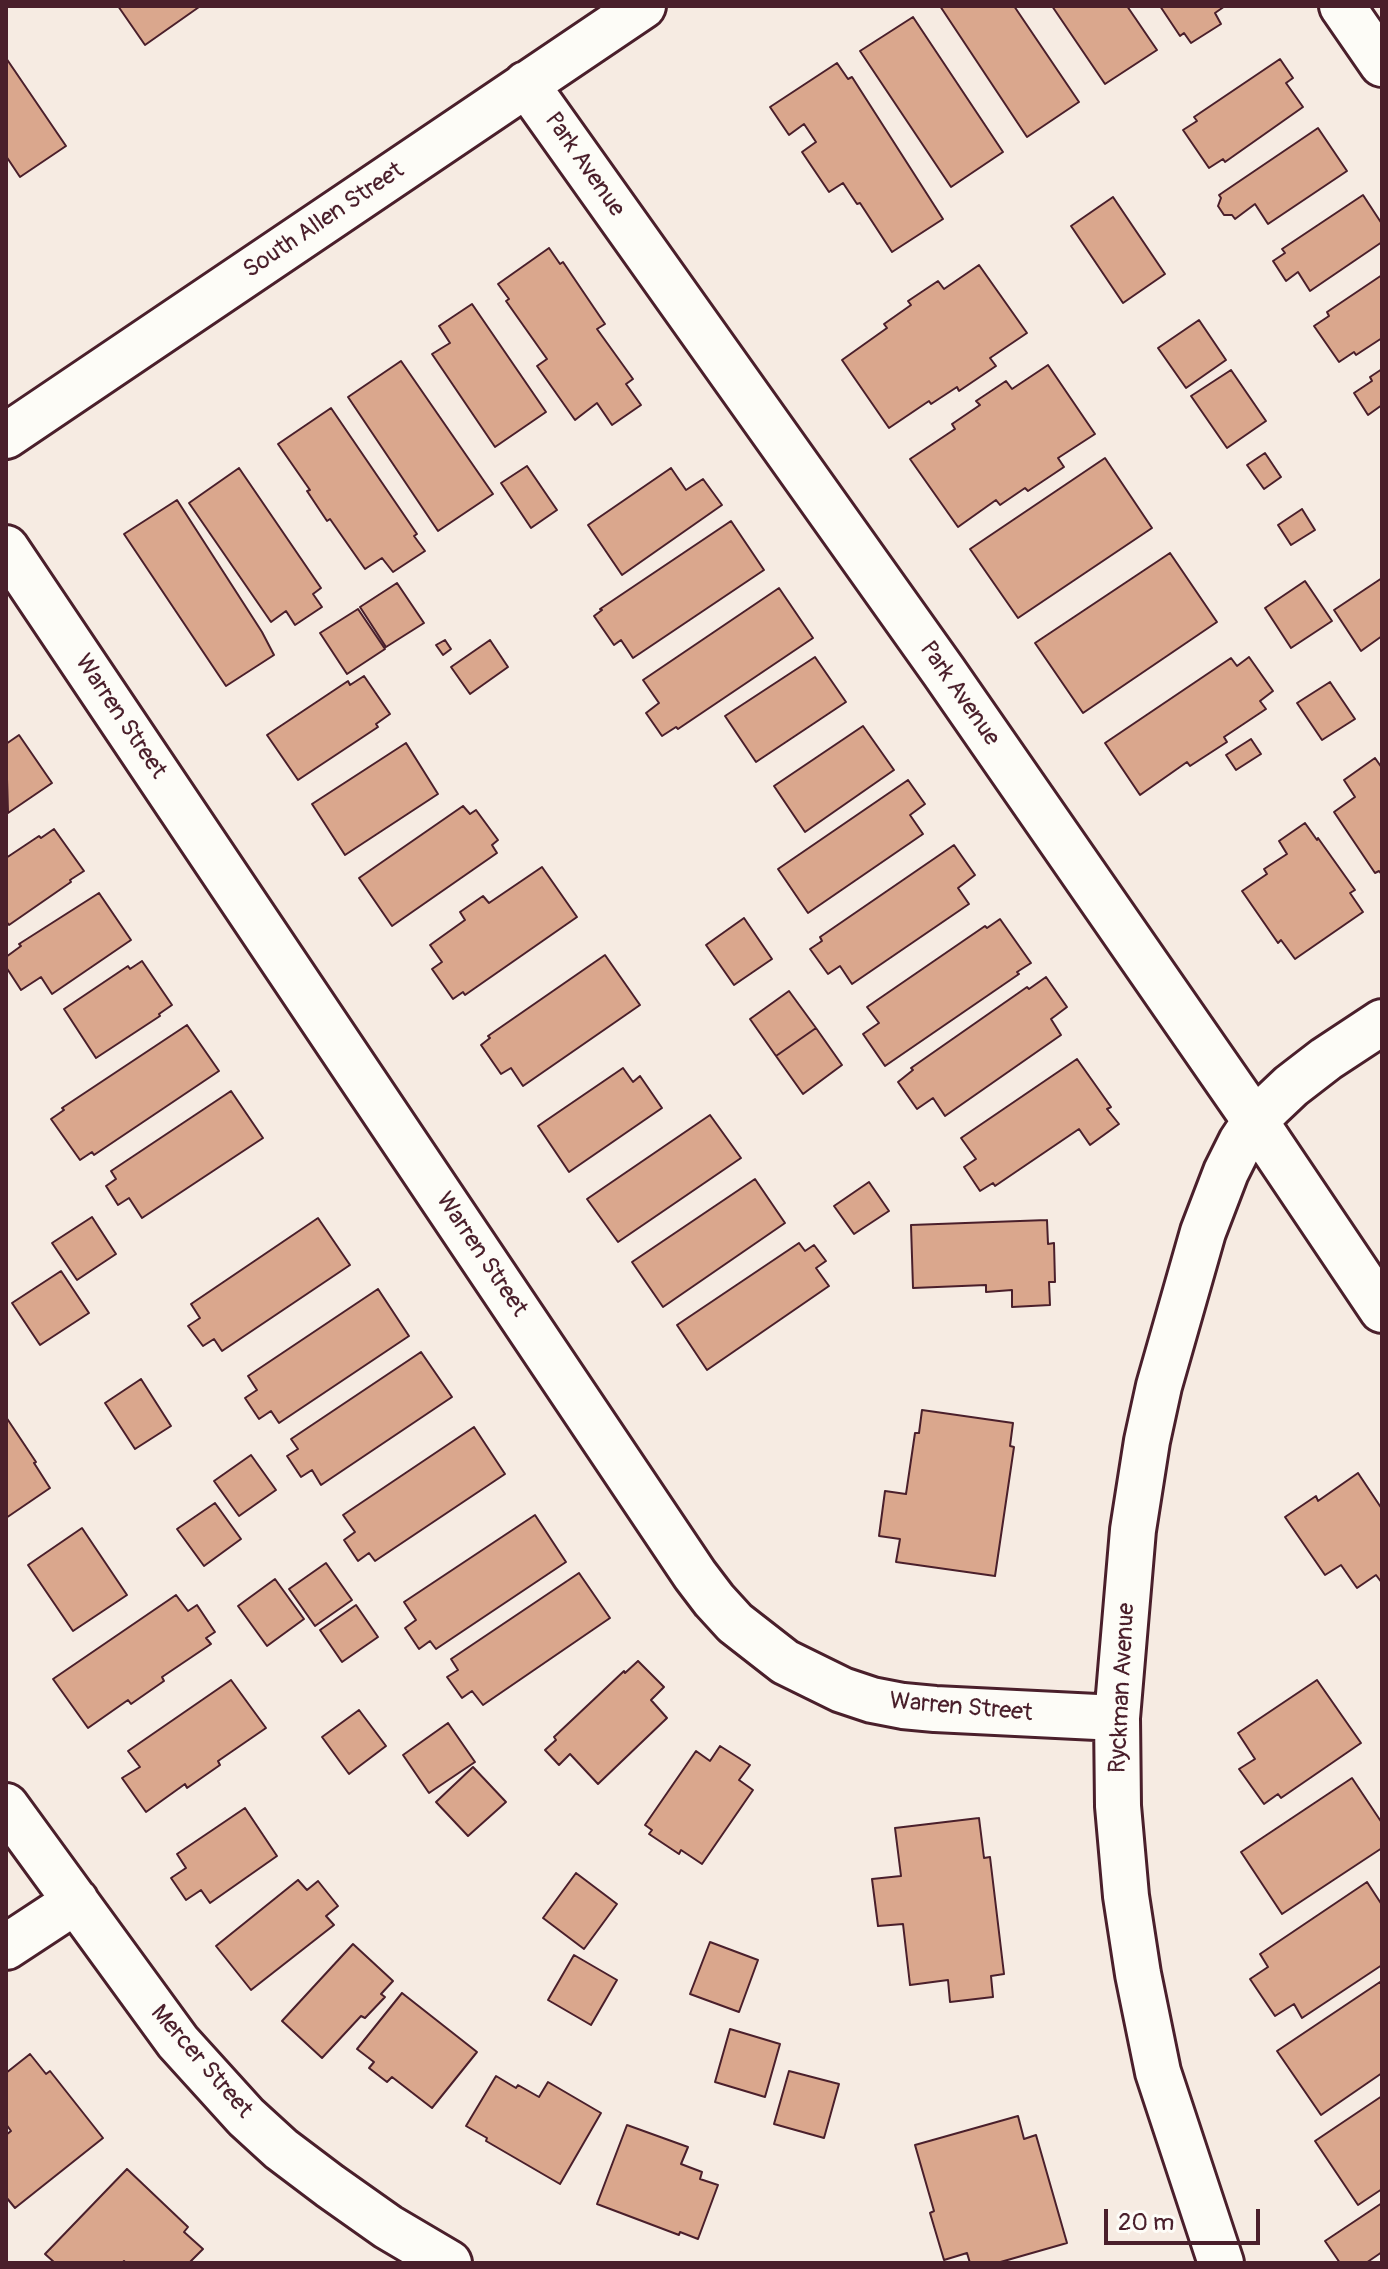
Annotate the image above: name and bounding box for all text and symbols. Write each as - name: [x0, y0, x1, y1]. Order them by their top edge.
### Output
- street label: Park Avenue: [538, 107, 630, 223]
- street label: South Allen Street: [238, 157, 410, 285]
- street label: Park Avenue: [913, 636, 1005, 752]
- street label: Warren Street: [68, 649, 172, 785]
- street label: Warren Street: [429, 1187, 533, 1323]
- street label: Ryckman Avenue: [1104, 1602, 1142, 1774]
- street label: Warren Street: [888, 1687, 1034, 1729]
- street label: Mercer Street: [144, 2000, 258, 2124]
- scale bar: [1108, 2193, 1264, 2243]
- text: 20 m: [1118, 2208, 1174, 2237]

